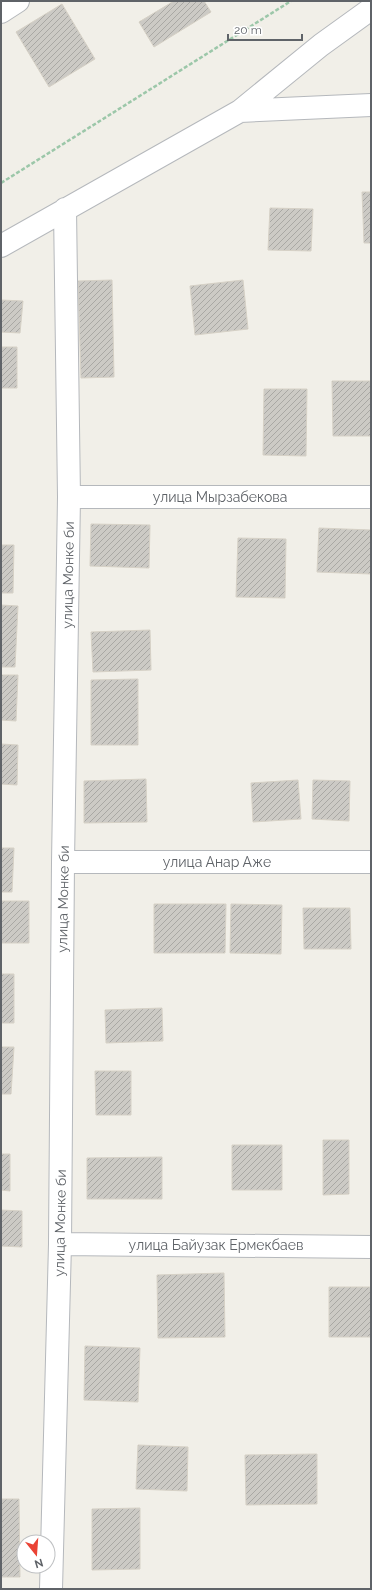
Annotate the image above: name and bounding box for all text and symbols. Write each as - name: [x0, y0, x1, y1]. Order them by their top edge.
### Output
- scale bar: [228, 16, 302, 42]
- text: 20 m: [234, 23, 262, 37]
- street label: улица Мырзабекова: [153, 489, 287, 505]
- street label: улица Монке би: [59, 521, 77, 629]
- street label: улица Монке би: [54, 845, 72, 953]
- street label: улица Анар Аже: [163, 854, 271, 870]
- street label: улица Монке би: [51, 1169, 69, 1277]
- street label: улица Байузак Ермекбаев: [129, 1237, 303, 1253]
- north arrow: [16, 1534, 56, 1574]
- text: N: [33, 1556, 45, 1571]

